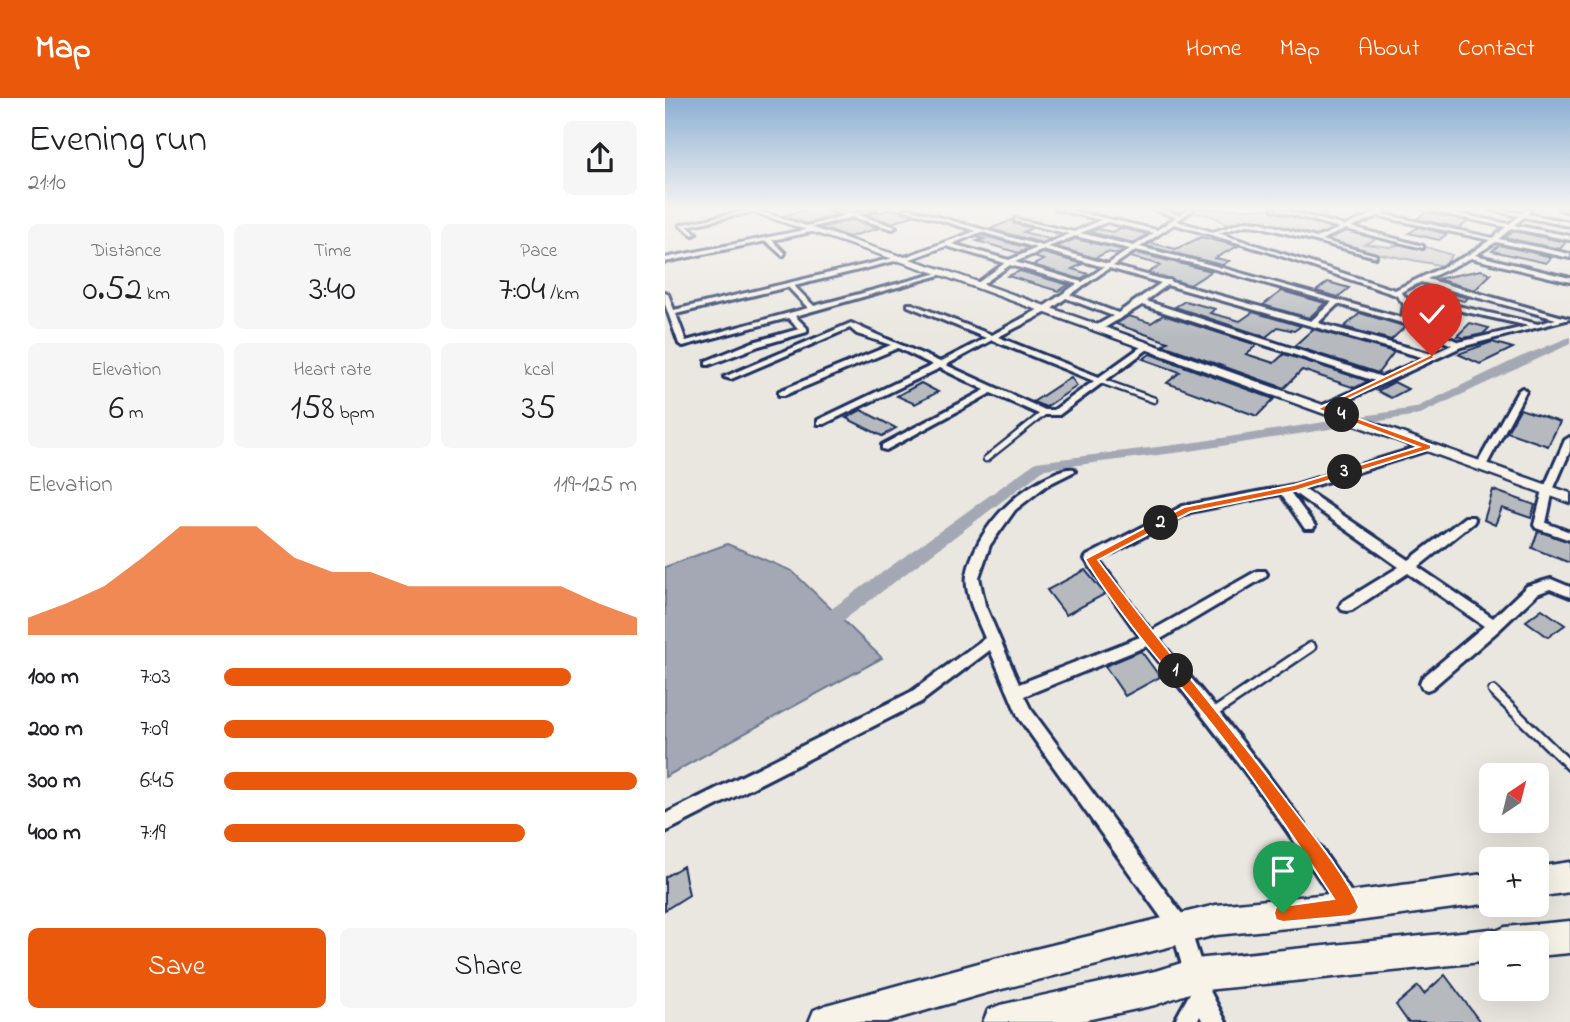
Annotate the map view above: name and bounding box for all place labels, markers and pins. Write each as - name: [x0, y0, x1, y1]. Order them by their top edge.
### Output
- pin: [1402, 284, 1462, 356]
- pin: 4: [1325, 398, 1359, 432]
- pin: 3: [1327, 454, 1363, 490]
- pin: 2: [1143, 506, 1179, 540]
- pin: 1: [1159, 654, 1193, 688]
- pin: [1253, 841, 1313, 913]

